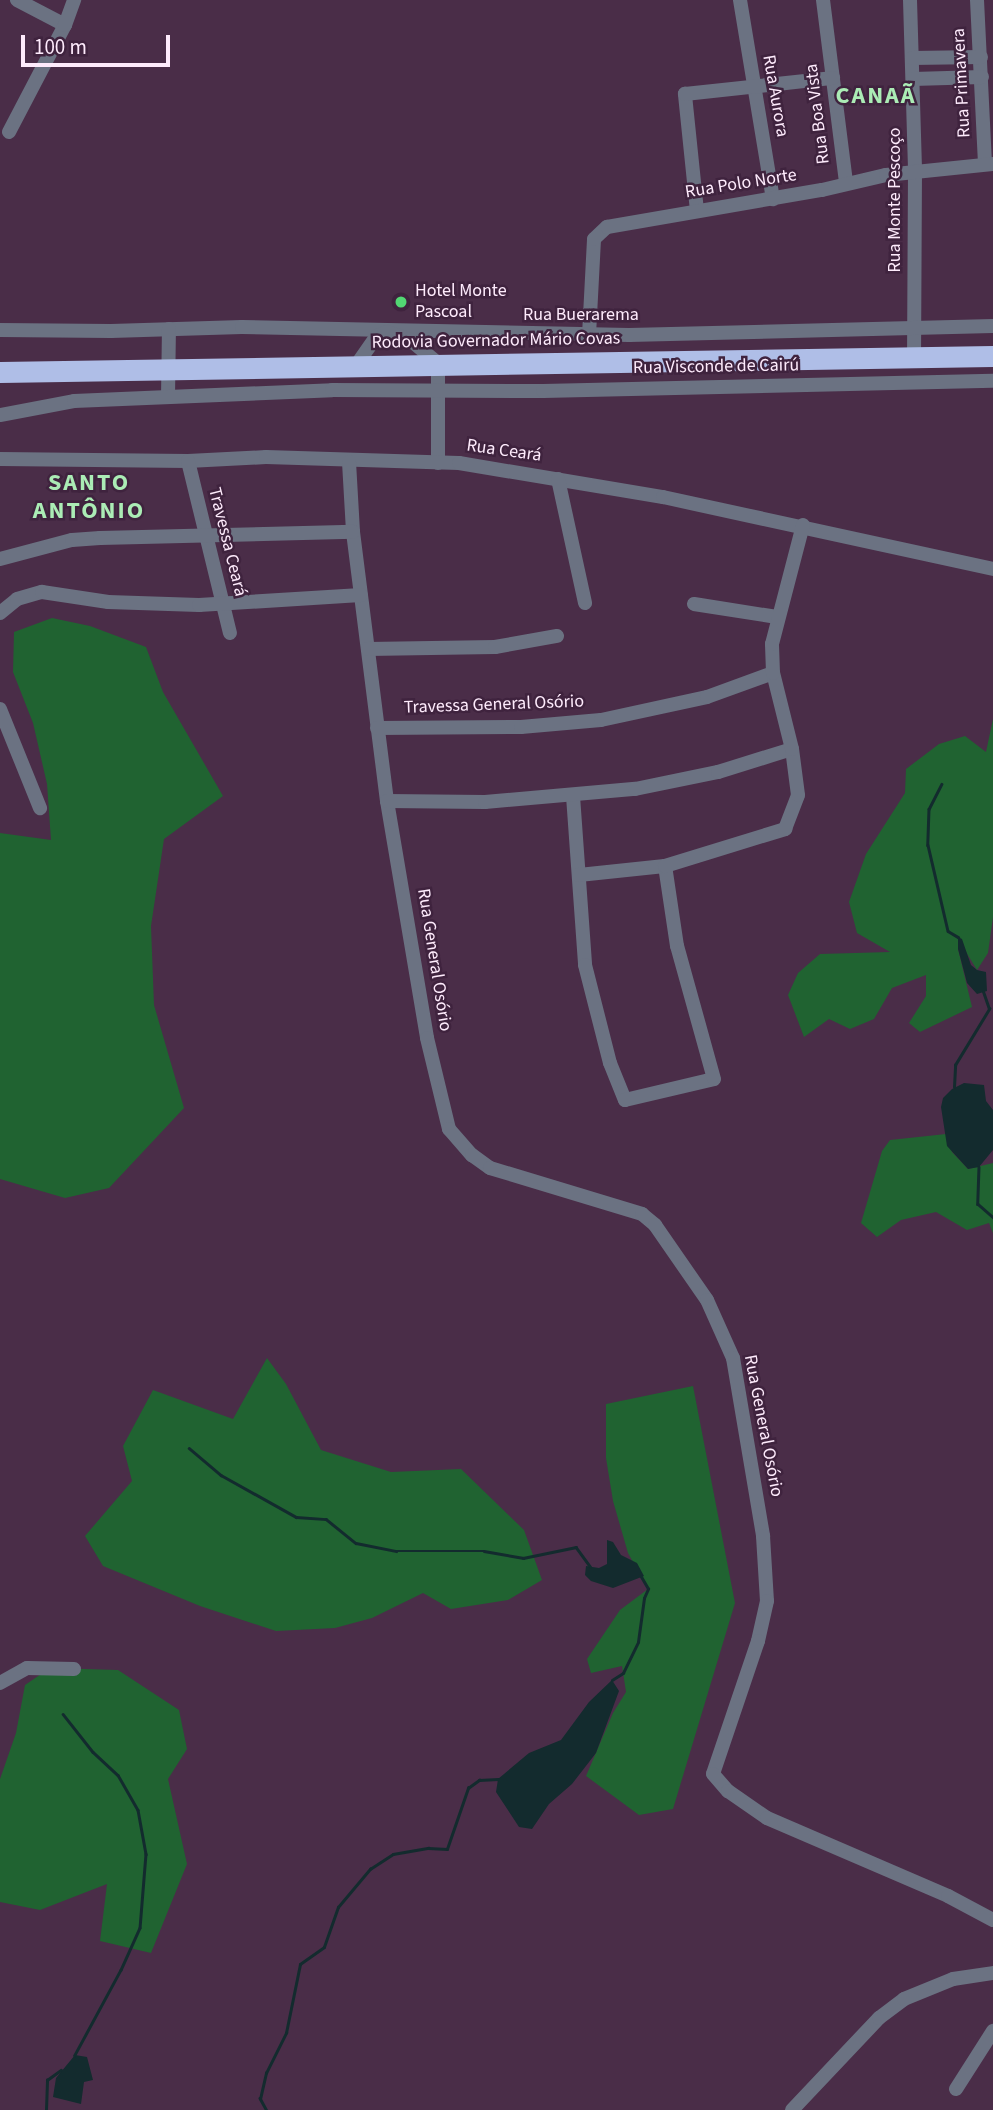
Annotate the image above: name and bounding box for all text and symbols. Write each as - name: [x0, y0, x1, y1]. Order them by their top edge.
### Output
- scale bar: [24, 21, 173, 65]
- street label: Rua Primavera: [948, 28, 976, 138]
- text: 100 m: [34, 32, 87, 62]
- street label: Rua Aurora: [757, 53, 793, 139]
- street label: Rua Boa Vista: [801, 62, 835, 166]
- district label: CANAÃ: [836, 82, 916, 110]
- street label: Rua Monte Pescoço: [884, 127, 906, 273]
- street label: Rua Polo Norte: [684, 165, 798, 203]
- place label: Hotel Monte Pascoal: [415, 281, 507, 324]
- marker: Hotel Monte Pascoal: [393, 294, 409, 310]
- street label: Rua Buerarema: [523, 304, 639, 326]
- street label: Rodovia Governador Mário Covas: [372, 328, 620, 354]
- street label: Rua Visconde de Cairú: [633, 355, 799, 379]
- street label: Rua Ceará: [465, 435, 543, 467]
- district label: SANTO ANTÔNIO: [34, 469, 144, 525]
- street label: Travessa Ceará: [203, 485, 251, 599]
- street label: Travessa General Osório: [404, 691, 584, 719]
- street label: Rua General Osório: [412, 887, 456, 1033]
- street label: Rua General Osório: [739, 1353, 787, 1499]

